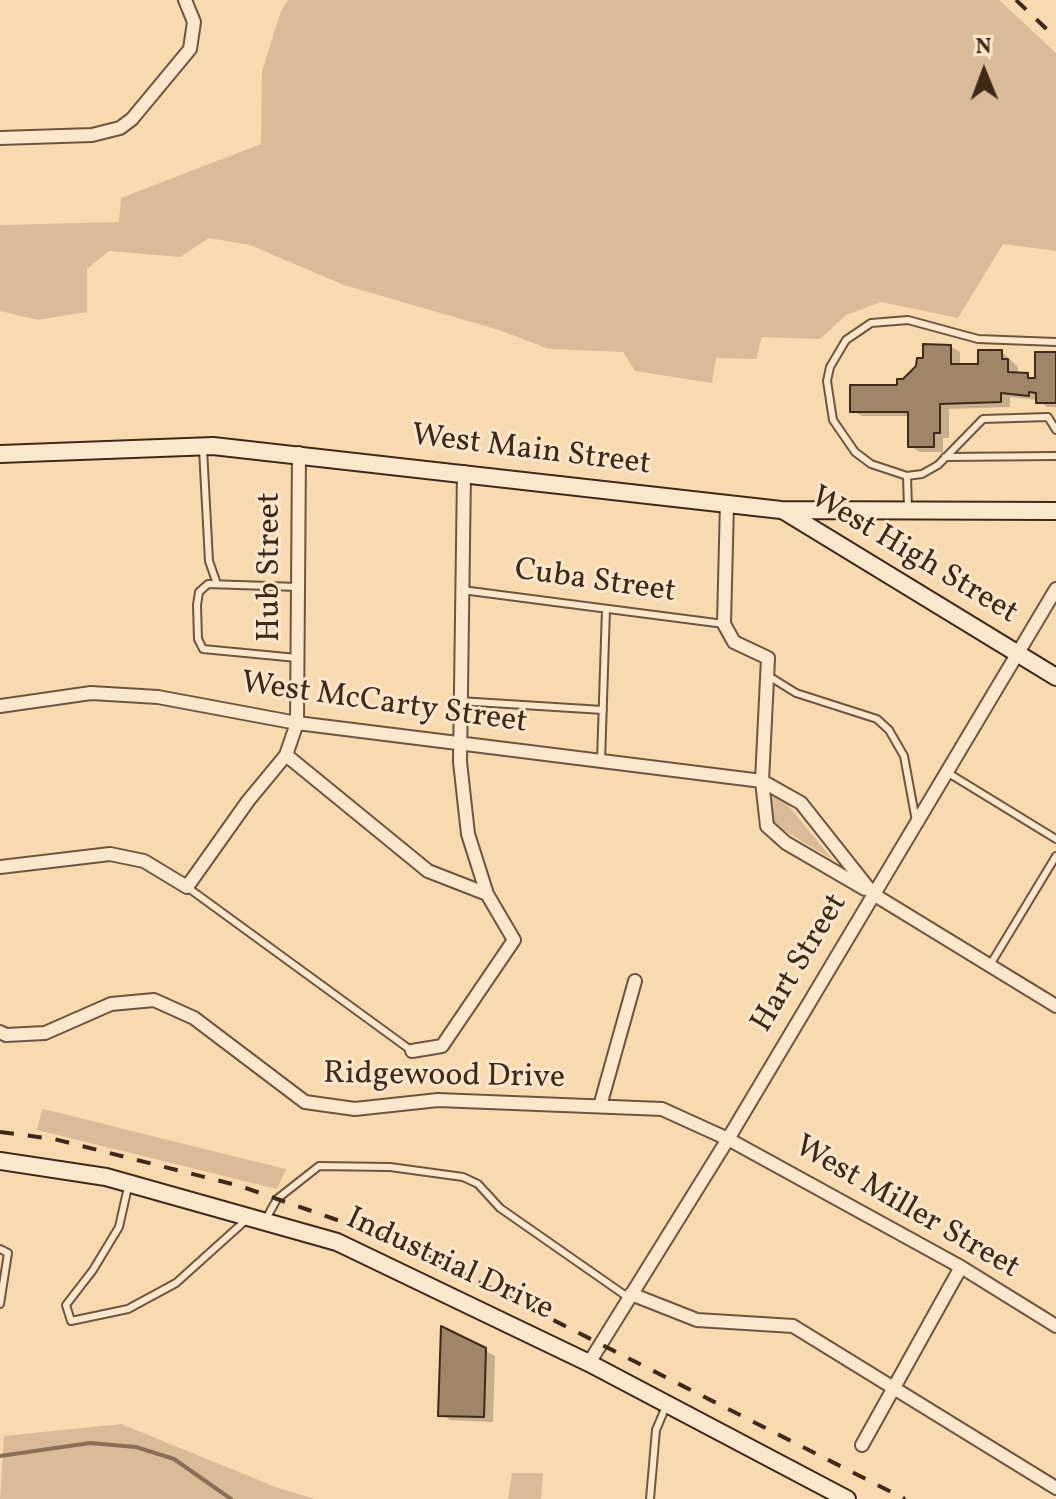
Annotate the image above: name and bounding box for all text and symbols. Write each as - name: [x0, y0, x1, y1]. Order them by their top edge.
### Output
- north arrow: [944, 32, 1024, 112]
- text: N: [975, 32, 992, 63]
- street label: West Main Street: [409, 418, 653, 486]
- street label: West High Street: [802, 480, 1024, 634]
- street label: Hub Street: [253, 492, 291, 642]
- street label: Cuba Street: [512, 553, 678, 613]
- street label: West McCarty Street: [238, 666, 530, 744]
- street label: Hart Street: [745, 888, 857, 1040]
- street label: Ridgewood Drive: [323, 1057, 565, 1099]
- street label: West Miller Street: [787, 1129, 1025, 1289]
- street label: Industrial Drive: [339, 1201, 559, 1331]

